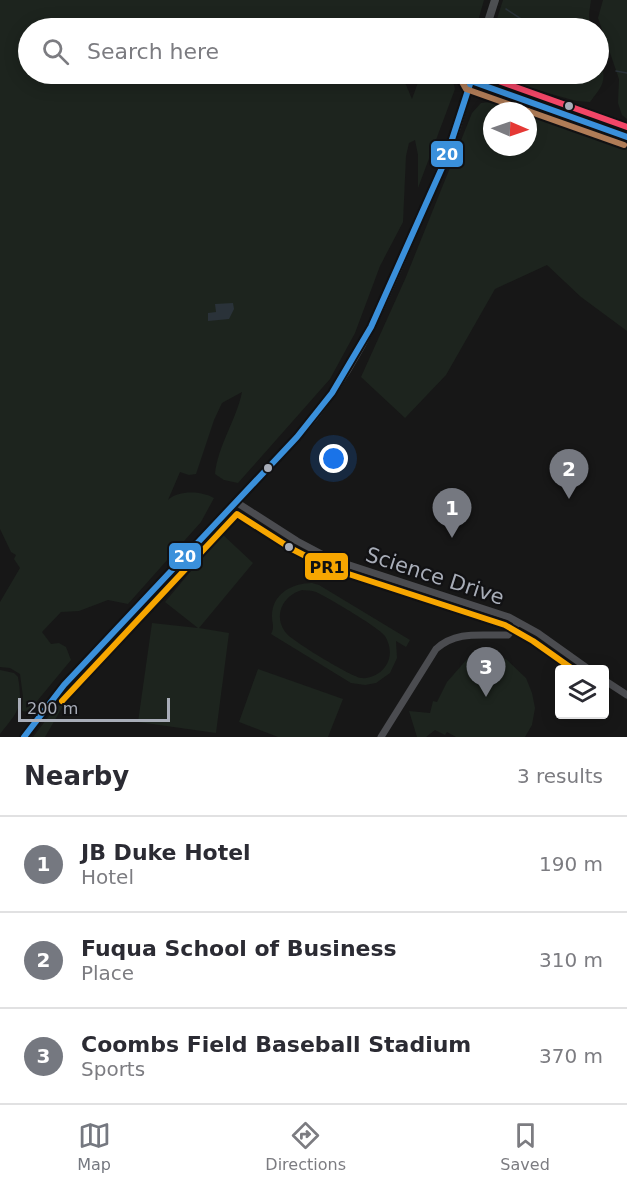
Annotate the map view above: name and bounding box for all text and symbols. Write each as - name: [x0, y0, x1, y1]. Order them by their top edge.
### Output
- search box: [18, 18, 609, 84]
- icon: search: [39, 35, 72, 68]
- text: Search here: [87, 39, 219, 64]
- unlabelled marker: [563, 100, 575, 112]
- north arrow: [483, 102, 537, 156]
- line badge: 20: [430, 140, 464, 168]
- text: 20: [436, 145, 458, 164]
- your location: [319, 444, 348, 473]
- pin: 2: [550, 450, 588, 499]
- unlabelled marker: [262, 462, 274, 474]
- pin: 1: [432, 488, 472, 538]
- unlabelled marker: [283, 541, 295, 553]
- line badge: 20: [168, 542, 202, 570]
- street label: Science Drive: [363, 542, 507, 610]
- text: 20: [174, 547, 196, 566]
- line badge: PR1: [304, 552, 349, 581]
- text: PR1: [309, 558, 345, 577]
- pin: 3: [466, 648, 506, 697]
- map controls: [555, 665, 609, 719]
- button: layers: [555, 665, 609, 719]
- scale bar: [18, 695, 170, 722]
- text: 200 m: [27, 699, 78, 718]
- text: Nearby: [24, 761, 129, 791]
- text: 3 results: [517, 764, 603, 788]
- text: JB Duke Hotel: [81, 840, 251, 865]
- text: 1: [37, 852, 50, 876]
- text: 190 m: [539, 852, 603, 876]
- text: Hotel: [81, 865, 134, 889]
- text: Fuqua School of Business: [81, 936, 397, 961]
- text: 2: [37, 948, 50, 972]
- text: 310 m: [539, 948, 603, 972]
- text: Place: [81, 961, 134, 985]
- text: Coombs Field Baseball Stadium: [81, 1032, 471, 1057]
- text: 3: [37, 1044, 50, 1068]
- text: 370 m: [539, 1044, 603, 1068]
- text: Sports: [81, 1057, 145, 1081]
- tab: Map: [77, 1119, 111, 1174]
- tab: Directions: [265, 1119, 346, 1174]
- tab: Saved: [500, 1119, 550, 1174]

